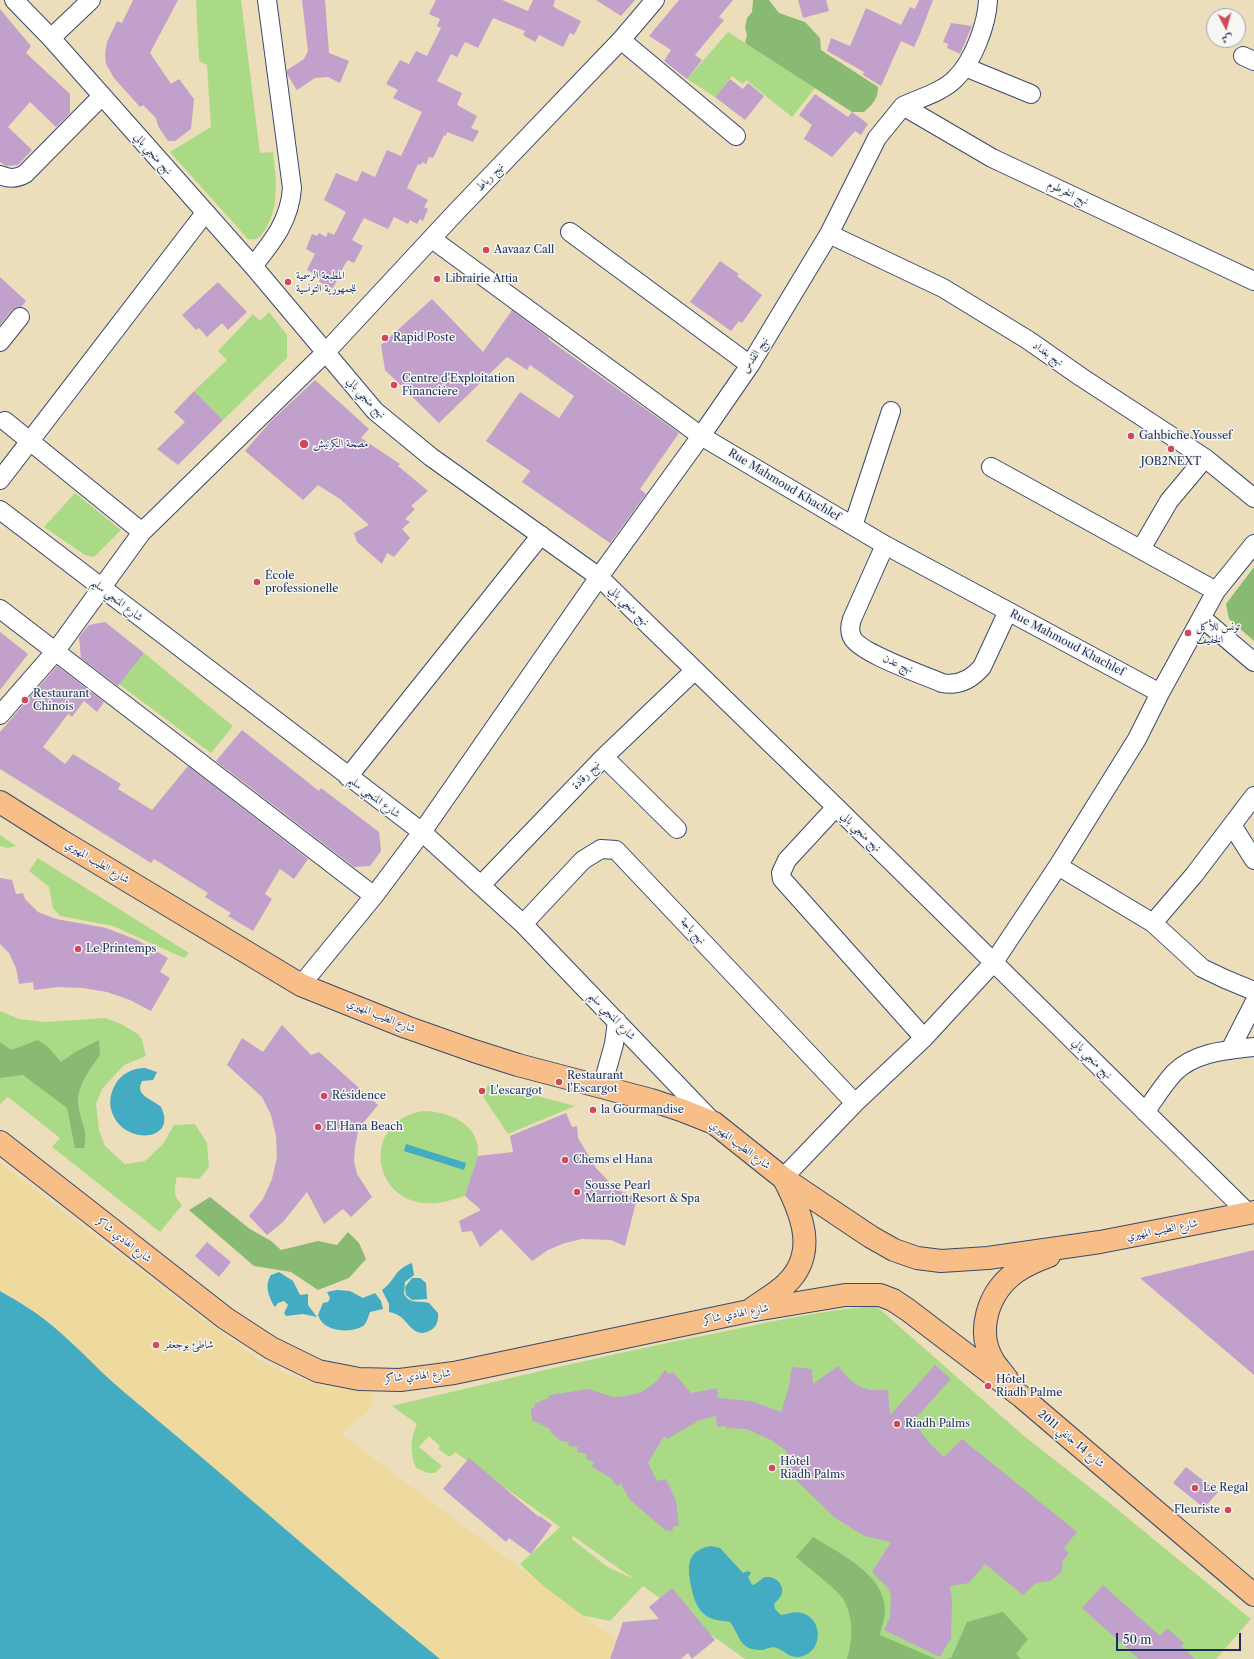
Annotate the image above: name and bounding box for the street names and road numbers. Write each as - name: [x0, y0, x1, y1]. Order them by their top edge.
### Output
- street label: نهج منجي بالي: [131, 131, 175, 177]
- street label: نهج رباط: [473, 160, 507, 194]
- street label: نهج الخرطوم: [1045, 178, 1091, 208]
- street label: نهج القدس: [739, 334, 771, 376]
- street label: نهج بغداد: [1030, 339, 1066, 369]
- street label: نهج منجي بالي: [344, 375, 388, 421]
- street label: Rue Mahmoud Khachlef: [726, 446, 842, 524]
- street label: شارع المنجي سليم: [89, 576, 145, 624]
- street label: نهج منجي بالي: [606, 583, 652, 629]
- street label: Rue Mahmoud Khachlef: [1007, 607, 1127, 679]
- street label: نهج عدن: [881, 652, 915, 676]
- street label: نهج رقادة: [569, 758, 603, 792]
- street label: شارع المنجي سليم: [345, 773, 403, 821]
- street label: نهج منجي بالي: [838, 809, 884, 855]
- street label: شارع الطيب المهيري: [62, 838, 132, 886]
- street label: نهج باجة: [678, 915, 708, 947]
- street label: شارع المنجي سليم: [586, 989, 638, 1043]
- street label: شارع الطيب المهيري: [345, 996, 417, 1036]
- street label: نهج منجي بالي: [1069, 1036, 1115, 1082]
- street label: شارع الطيب المهيري: [707, 1118, 773, 1172]
- street label: شارع الهادي شاكر: [94, 1214, 154, 1266]
- street label: شارع الطيب المهيري: [1125, 1217, 1199, 1243]
- street label: شارع الهادي شاكر: [702, 1301, 770, 1327]
- street label: شارع الهادي شاكر: [384, 1367, 452, 1385]
- street label: شارع 14 جانفي 2011: [1035, 1407, 1107, 1471]

